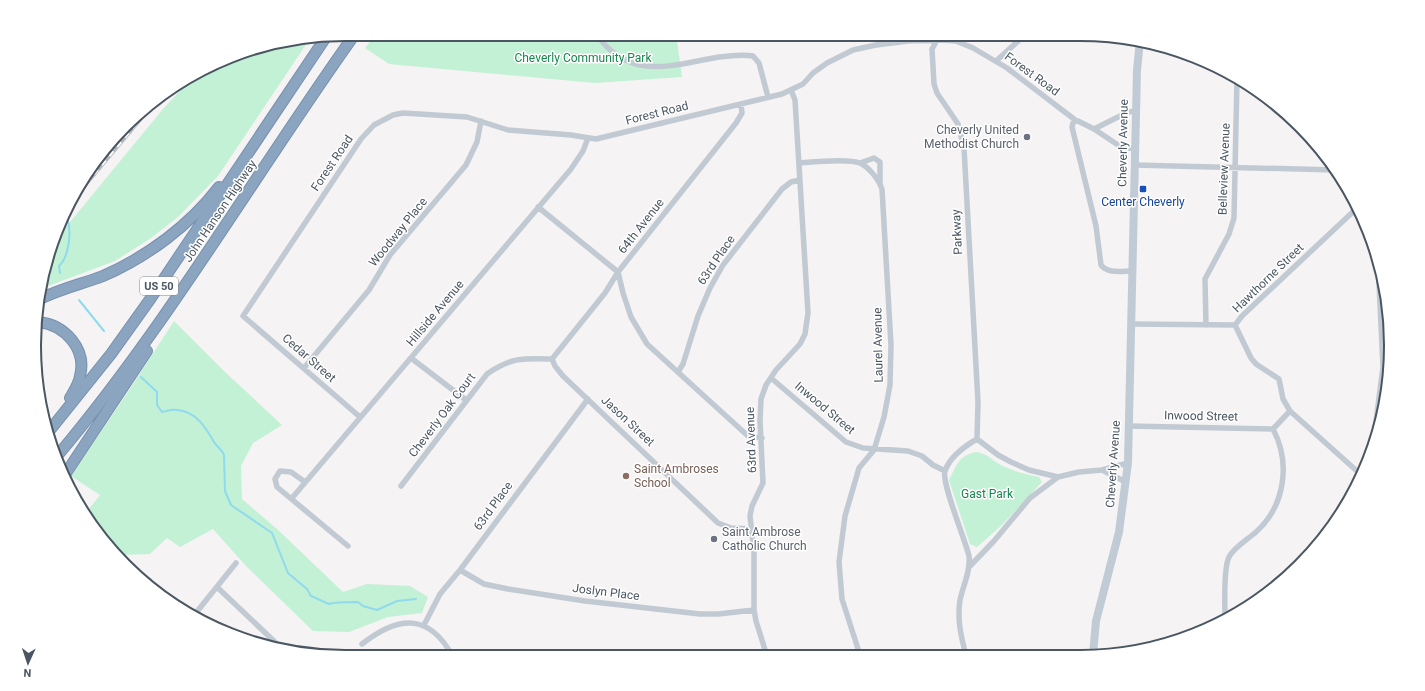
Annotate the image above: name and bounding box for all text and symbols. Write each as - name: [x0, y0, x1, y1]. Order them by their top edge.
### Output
- street label: Forest Road: [1002, 49, 1062, 99]
- park label: Cheverly Community Park: [514, 51, 652, 65]
- street label: Forest Road: [624, 98, 690, 128]
- street label: Cheverly Avenue: [1115, 99, 1131, 187]
- place label: Cheverly United Methodist Church: [924, 123, 1019, 151]
- street label: Belleview Avenue: [1215, 123, 1233, 215]
- street label: Forest Road: [308, 132, 356, 194]
- marker: Cheverly United Methodist Church: [1022, 132, 1032, 142]
- street label: John Hanson Highway: [181, 157, 260, 265]
- marker: Center Cheverly: [1138, 184, 1148, 194]
- street label: Woodway Place: [366, 195, 430, 269]
- place label: Center Cheverly: [1101, 195, 1185, 209]
- street label: 64th Avenue: [615, 196, 667, 256]
- street label: Parkway: [949, 209, 965, 255]
- street label: 63rd Place: [694, 233, 738, 287]
- street label: Hawthorne Street: [1230, 241, 1306, 315]
- road number: US 50: [140, 277, 178, 295]
- street label: Hillside Avenue: [403, 277, 467, 349]
- street label: Laurel Avenue: [870, 307, 886, 383]
- street label: Cedar Street: [279, 331, 339, 385]
- street label: Cheverly Oak Court: [406, 370, 478, 460]
- street label: Inwood Street: [792, 379, 858, 437]
- street label: Jason Street: [599, 393, 657, 449]
- street label: 63rd Avenue: [743, 407, 759, 473]
- street label: Inwood Street: [1164, 408, 1238, 424]
- street label: Cheverly Avenue: [1103, 420, 1123, 508]
- place label: Saint Ambroses School: [634, 462, 719, 490]
- marker: Saint Ambroses School: [621, 471, 631, 481]
- street label: 63rd Place: [471, 479, 515, 533]
- park label: Gast Park: [961, 487, 1014, 501]
- place label: Saint Ambrose Catholic Church: [722, 525, 807, 553]
- marker: Saint Ambrose Catholic Church: [709, 534, 719, 544]
- street label: Joslyn Place: [572, 581, 640, 603]
- north arrow: [8, 643, 48, 683]
- text: N: [23, 666, 32, 679]

